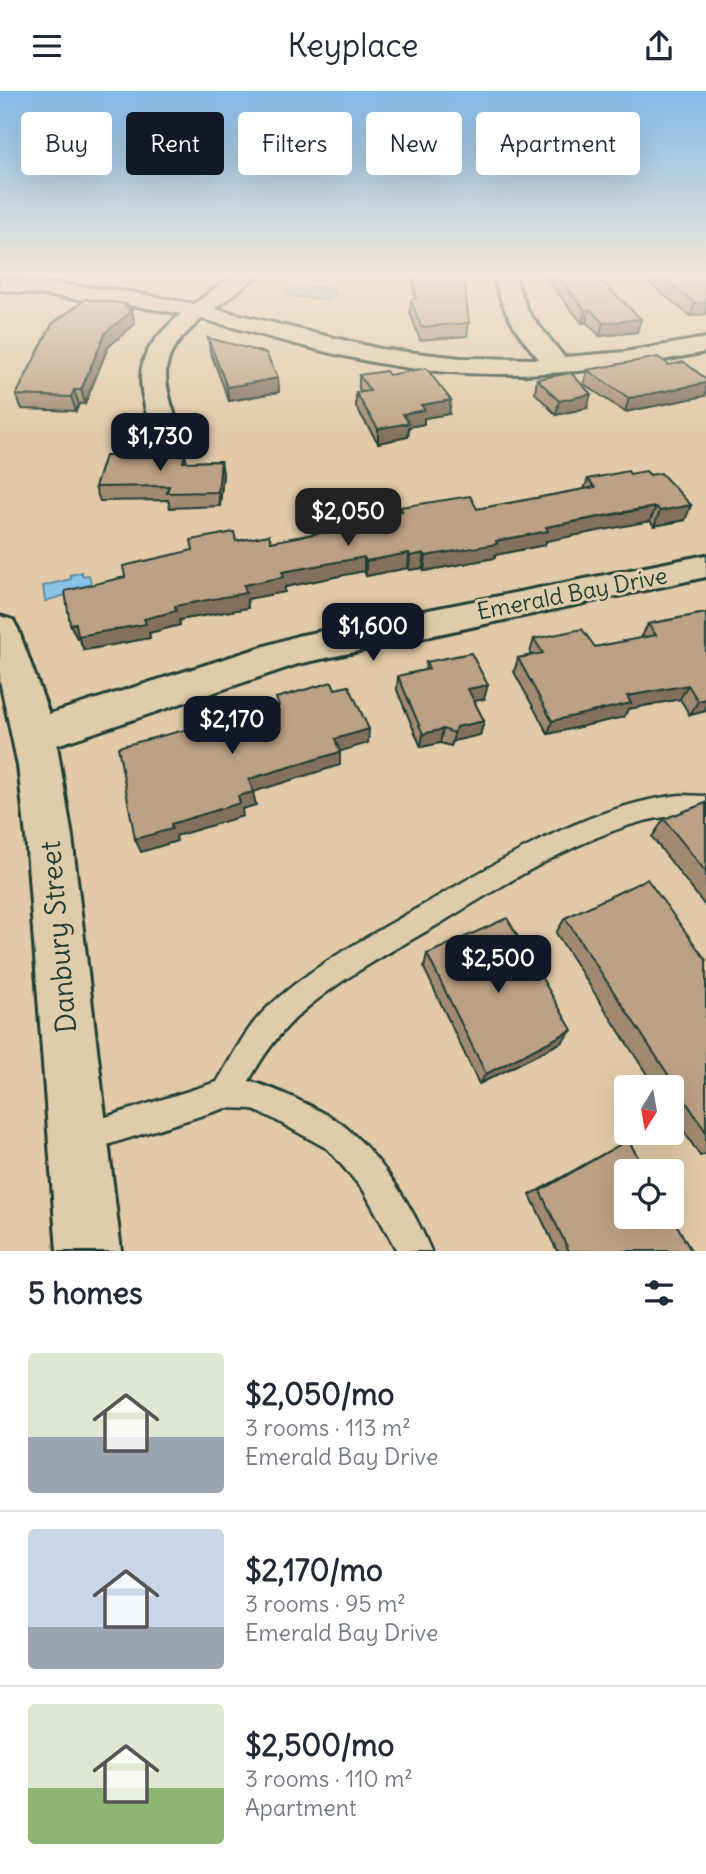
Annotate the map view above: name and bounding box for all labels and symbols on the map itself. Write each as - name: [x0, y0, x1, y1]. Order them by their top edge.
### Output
- pin: $1,730: [103, 413, 217, 473]
- pin: $2,050: [291, 489, 405, 548]
- street label: Emerald Bay Drive: [474, 560, 670, 626]
- pin: $1,600: [316, 603, 430, 663]
- pin: $2,170: [175, 697, 289, 756]
- street label: Danbury Street: [32, 840, 84, 1034]
- pin: $2,500: [441, 935, 555, 995]
- north arrow: [614, 1075, 684, 1145]

